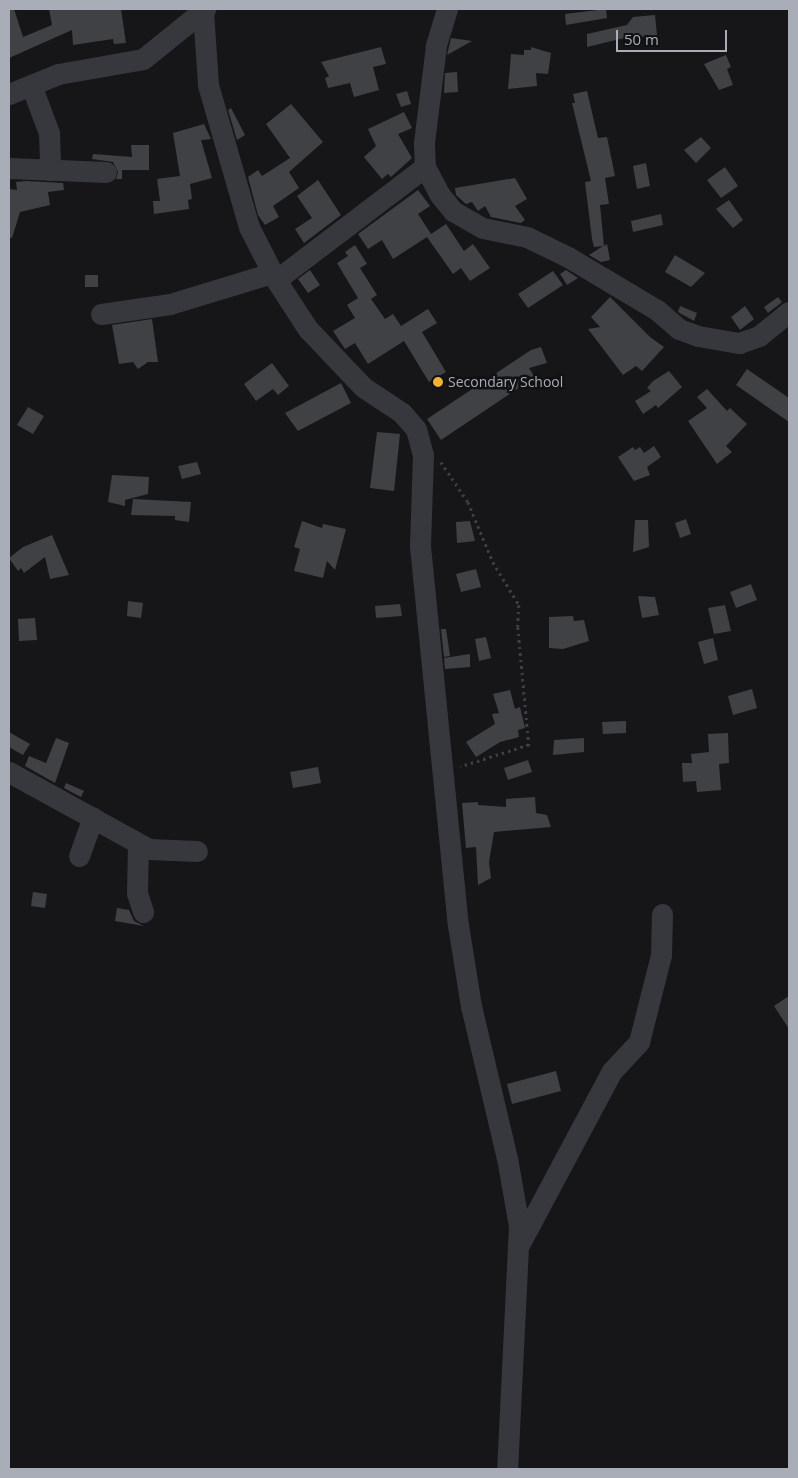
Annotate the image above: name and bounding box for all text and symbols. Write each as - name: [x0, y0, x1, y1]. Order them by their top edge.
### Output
- scale bar: [618, 20, 729, 52]
- text: 50 m: [624, 29, 659, 49]
- place label: Secondary School: [448, 374, 563, 390]
- marker: Secondary School: [432, 376, 444, 388]

